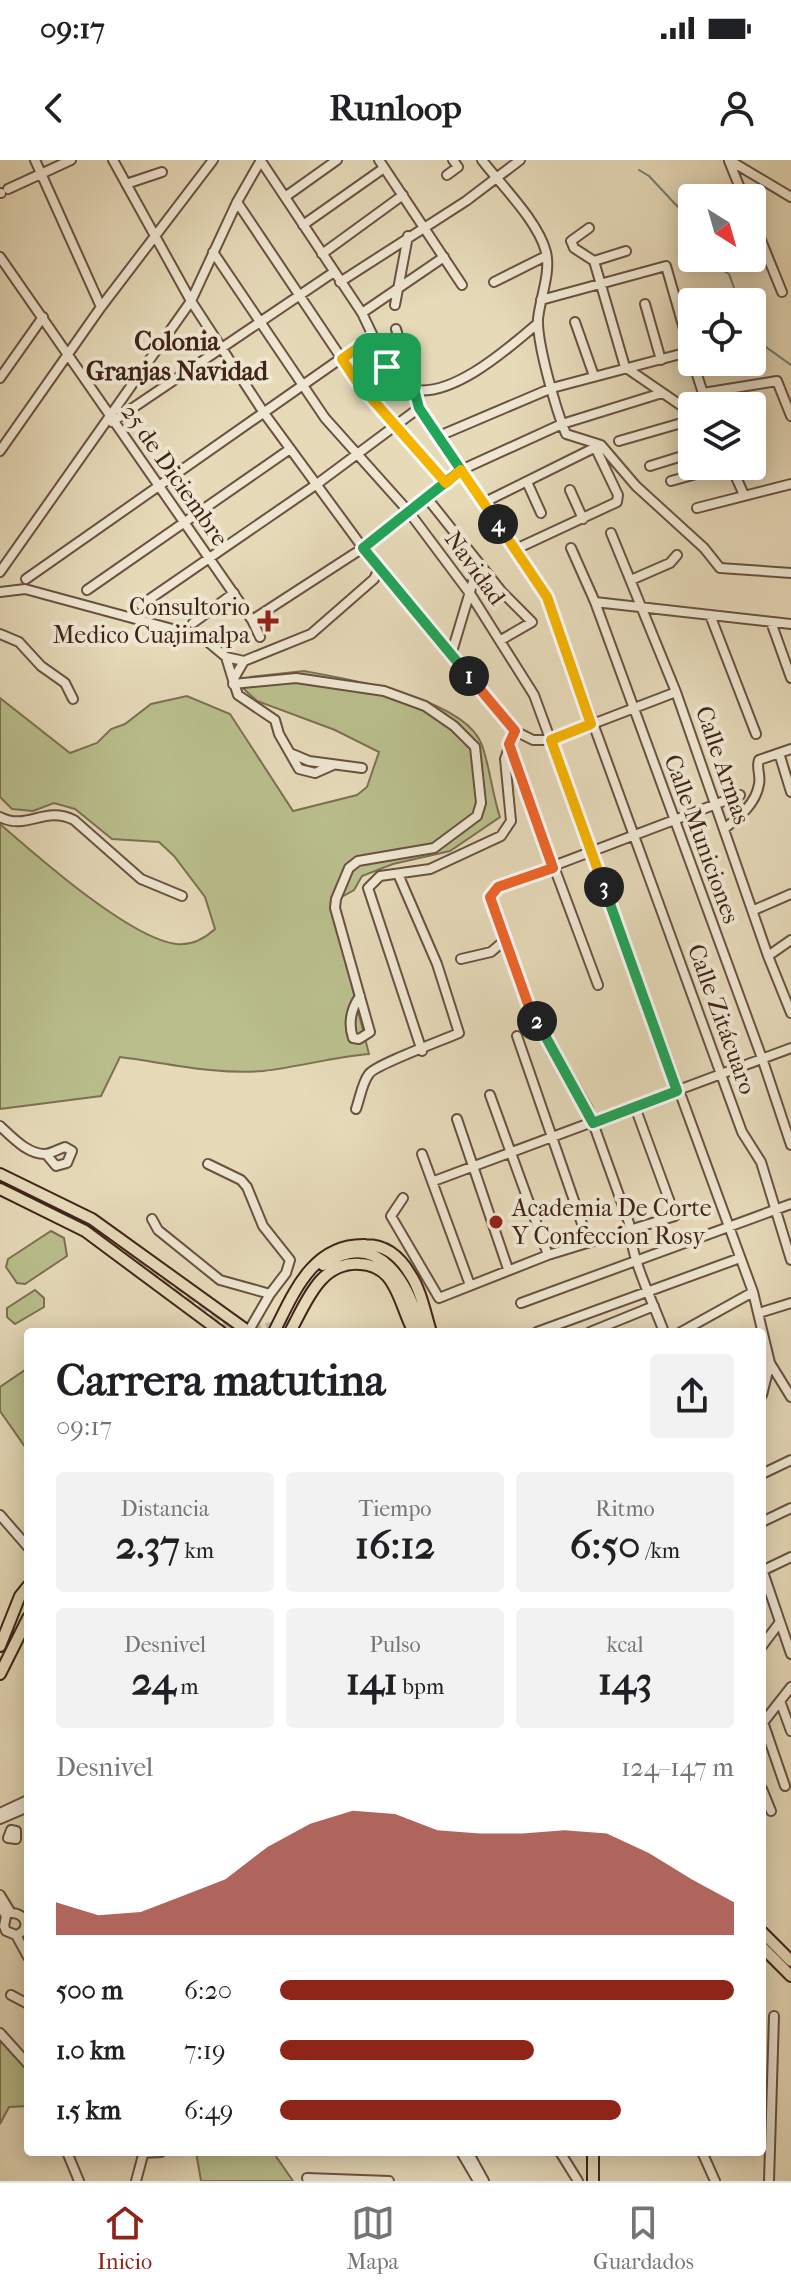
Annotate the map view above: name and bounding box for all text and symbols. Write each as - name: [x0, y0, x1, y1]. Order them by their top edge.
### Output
- text: 09:17: [40, 11, 105, 46]
- icon: back: [32, 86, 76, 130]
- icon: person: [715, 86, 759, 130]
- text: Runloop: [329, 87, 462, 129]
- north arrow: [678, 184, 766, 272]
- map controls: [678, 184, 766, 480]
- button: locate: [678, 288, 766, 376]
- district label: Colonia Granjas Navidad: [86, 326, 269, 387]
- pin: [353, 333, 421, 401]
- icon: arrive: [365, 345, 409, 389]
- button: layers: [678, 392, 766, 480]
- street label: 25 de Diciembre: [116, 399, 234, 551]
- pin: 4: [478, 504, 518, 544]
- text: 4: [492, 511, 505, 537]
- street label: Navidad: [439, 526, 512, 611]
- place label: Consultorio Medico Cuajimalpa: [53, 593, 251, 649]
- marker: Consultorio Medico Cuajimalpa: [257, 610, 279, 632]
- pin: 1: [449, 656, 489, 696]
- text: 1: [465, 663, 473, 689]
- street label: Calle Armas: [690, 702, 756, 828]
- street label: Calle Municiones: [658, 751, 746, 927]
- pin: 3: [584, 867, 624, 907]
- text: 3: [599, 874, 609, 900]
- street label: Calle Zitácuaro: [682, 940, 762, 1098]
- pin: 2: [517, 1001, 557, 1041]
- text: 2: [531, 1008, 543, 1034]
- place label: Academia De Corte Y Confeccion Rosy: [511, 1194, 712, 1250]
- marker: Academia De Corte Y Confeccion Rosy: [487, 1213, 505, 1231]
- button: share: [650, 1354, 734, 1438]
- text: Carrera matutina: [56, 1355, 385, 1406]
- text: 09:17: [56, 1411, 112, 1442]
- text: Distancia: [121, 1496, 209, 1522]
- text: Tiempo: [358, 1496, 432, 1522]
- text: Ritmo: [595, 1496, 655, 1522]
- text: 2.37: [116, 1522, 180, 1568]
- text: 16:12: [355, 1522, 435, 1568]
- text: 6:50: [570, 1522, 640, 1568]
- text: km: [180, 1538, 214, 1564]
- text: /km: [640, 1538, 680, 1564]
- text: Desnivel: [124, 1632, 206, 1658]
- text: Pulso: [369, 1632, 421, 1658]
- text: kcal: [606, 1632, 644, 1658]
- text: 24: [131, 1658, 176, 1704]
- text: 141: [346, 1658, 398, 1704]
- text: 143: [598, 1658, 652, 1704]
- text: m: [176, 1674, 199, 1700]
- text: bpm: [398, 1674, 444, 1700]
- text: Desnivel: [56, 1752, 153, 1783]
- text: 124–147 m: [621, 1752, 734, 1783]
- text: 500 m: [56, 1975, 123, 2006]
- text: 6:20: [184, 1975, 232, 2006]
- text: 1.0 km: [56, 2035, 125, 2066]
- text: 7:19: [184, 2035, 226, 2066]
- text: 1.5 km: [56, 2095, 121, 2126]
- text: 6:49: [184, 2095, 233, 2126]
- tab: Inicio: [97, 2201, 152, 2275]
- tab: Mapa: [346, 2201, 399, 2275]
- tab: Guardados: [593, 2201, 694, 2275]

